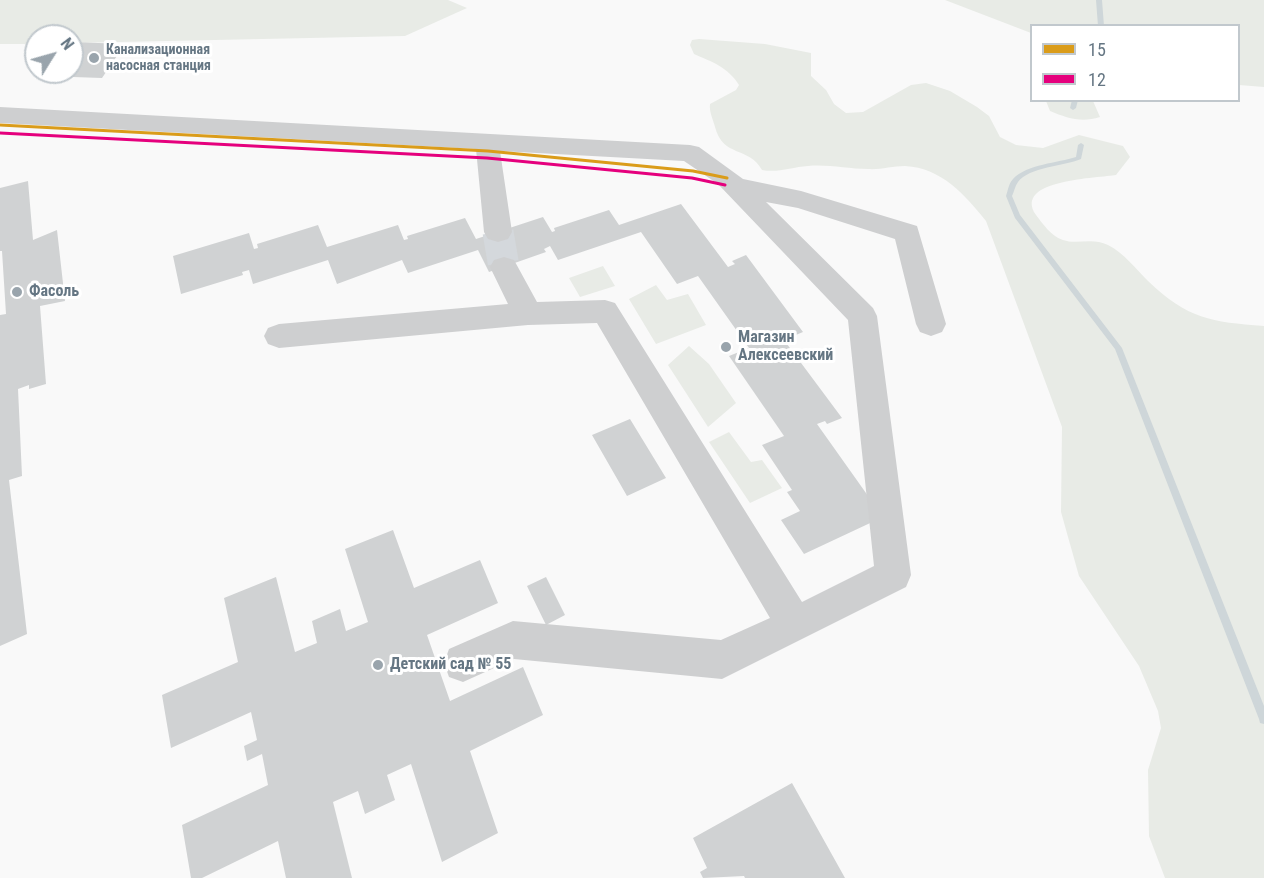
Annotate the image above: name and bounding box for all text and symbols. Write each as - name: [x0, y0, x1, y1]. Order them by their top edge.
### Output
- north arrow: [24, 24, 84, 84]
- legend: [1030, 24, 1240, 102]
- text: N: [57, 34, 78, 54]
- text: 15: [1088, 39, 1106, 60]
- place label: Канализационная насосная станция: [106, 42, 211, 74]
- marker: Канализационная насосная станция: [87, 51, 101, 65]
- text: 12: [1088, 69, 1106, 90]
- place label: Фасоль: [29, 282, 79, 302]
- marker: Фасоль: [10, 285, 24, 299]
- place label: Магазин Алексеевский: [738, 328, 833, 366]
- marker: Магазин Алексеевский: [719, 340, 733, 354]
- place label: Детский сад № 55: [390, 655, 511, 675]
- marker: Детский сад № 55: [371, 658, 385, 672]

